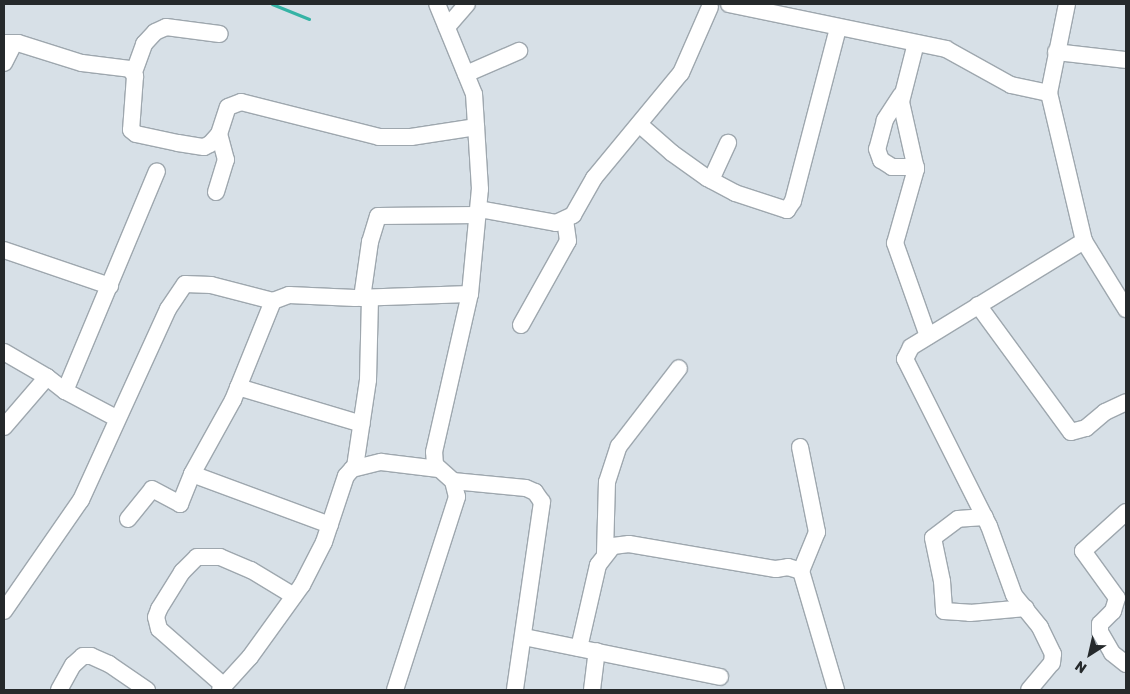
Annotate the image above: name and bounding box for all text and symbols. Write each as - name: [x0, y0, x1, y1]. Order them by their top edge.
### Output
- north arrow: [1065, 629, 1115, 679]
- text: N: [1072, 657, 1090, 677]

